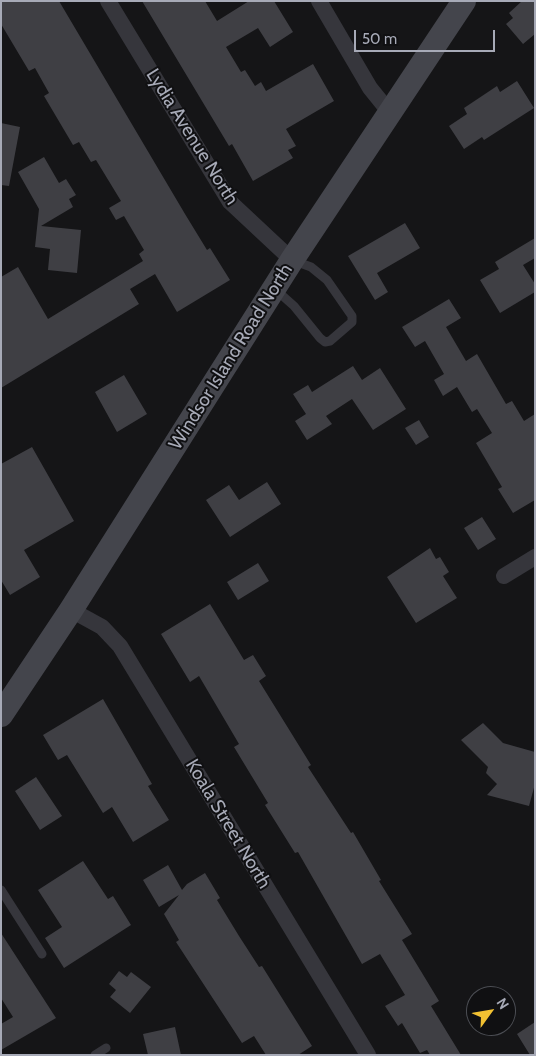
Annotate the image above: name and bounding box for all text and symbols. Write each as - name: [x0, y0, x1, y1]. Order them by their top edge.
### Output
- scale bar: [356, 20, 497, 52]
- text: 50 m: [362, 30, 397, 48]
- street label: Lydia Avenue North: [141, 65, 243, 209]
- street label: Windsor Island Road North: [164, 260, 298, 454]
- street label: Koala Street North: [180, 755, 276, 893]
- north arrow: [466, 986, 516, 1036]
- text: N: [493, 995, 513, 1013]

